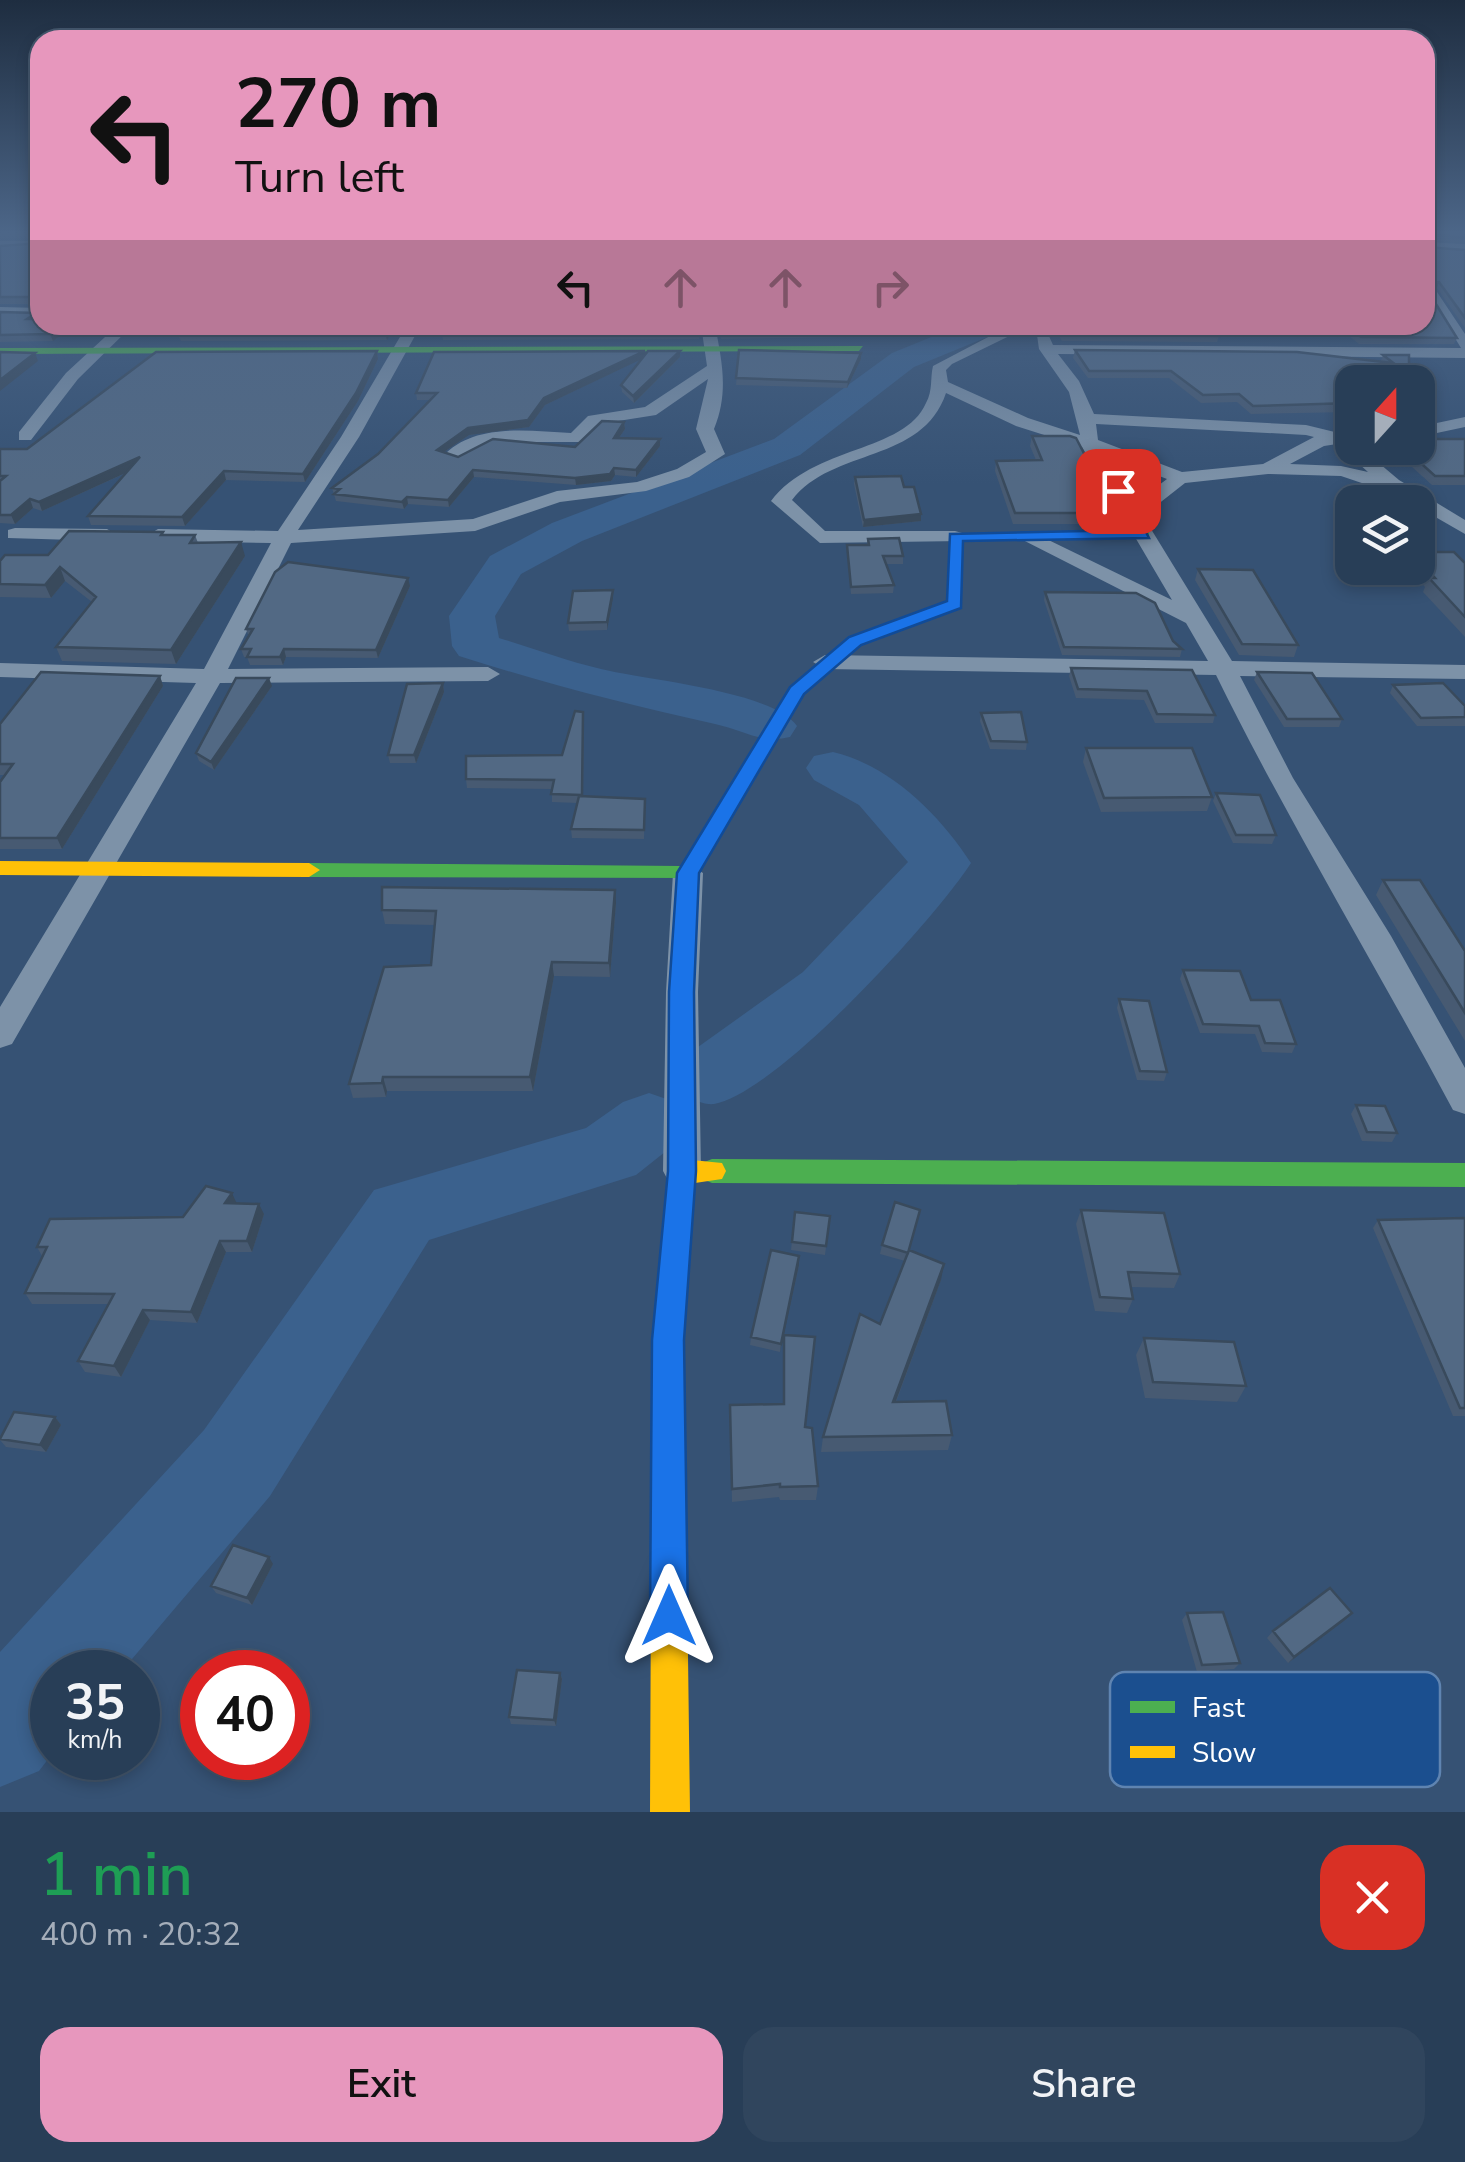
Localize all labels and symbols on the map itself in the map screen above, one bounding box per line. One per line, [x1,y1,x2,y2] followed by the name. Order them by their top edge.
[1335,365,1435,465] north arrow
[1076,449,1161,534] pin
[617,1564,721,1668] position arrow
[180,1650,310,1780] speed limit sign: 40
[1110,1672,1440,1787] legend
[1192,1689,1245,1727] text: Fast
[1192,1734,1256,1772] text: Slow

